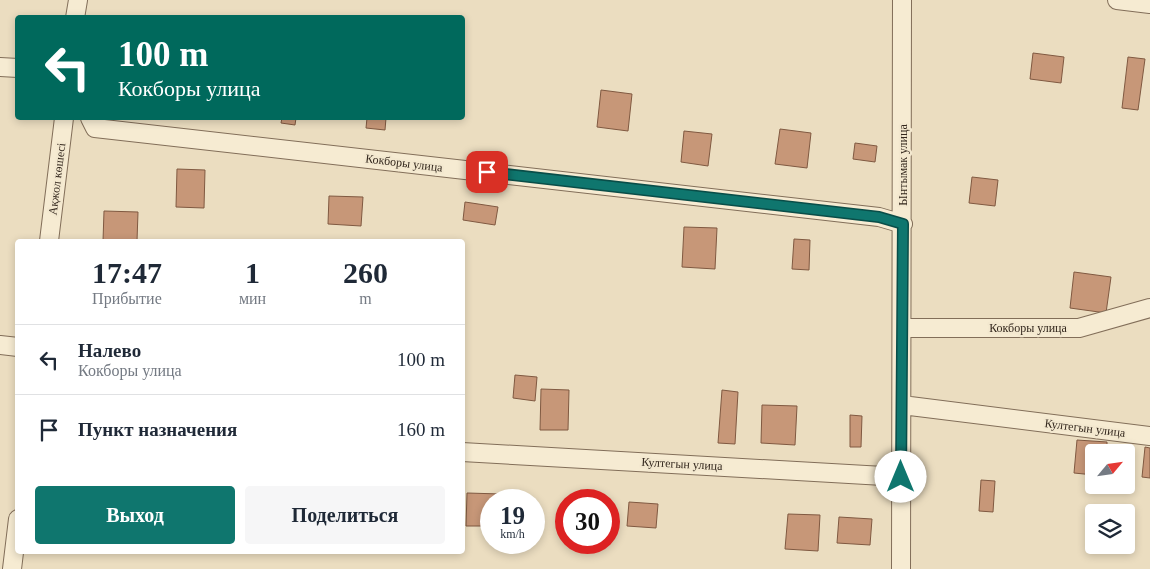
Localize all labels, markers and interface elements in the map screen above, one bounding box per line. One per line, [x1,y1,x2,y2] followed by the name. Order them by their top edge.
[35,35,100,100] icon: left
[118,35,208,74] text: 100 m
[118,76,261,101] text: Кокборы улица
[896,124,910,206] street label: Ынтымак улица
[46,141,68,216] street label: Ақжол көшесі
[365,151,444,175] street label: Кокборы улица
[466,151,508,193] pin
[473,158,501,186] icon: arrive
[92,256,162,289] text: 17:47
[245,256,260,289] text: 1
[343,256,388,289] text: 260
[92,290,162,307] text: Прибытие
[239,290,266,307] text: мин
[359,290,372,307] text: m
[989,321,1068,335] street label: Кокборы улица
[78,340,141,361] text: Налево
[35,346,63,374] icon: left
[397,349,445,370] text: 100 m
[78,362,182,379] text: Кокборы улица
[35,416,63,444] icon: arrive
[1044,416,1127,440] street label: Култегын улица
[78,419,237,440] text: Пункт назначения
[397,419,445,440] text: 160 m
[1085,444,1135,494] north arrow
[1085,444,1135,554] map controls
[874,450,926,502] position arrow
[641,455,724,473] street label: Култегын улица
[35,486,235,544] button: Выход
[245,486,445,544] button: Поделиться
[555,489,620,554] speed limit sign: 30
[500,502,525,529] text: 19
[1085,504,1135,554] button: layers
[500,527,525,541] text: km/h

